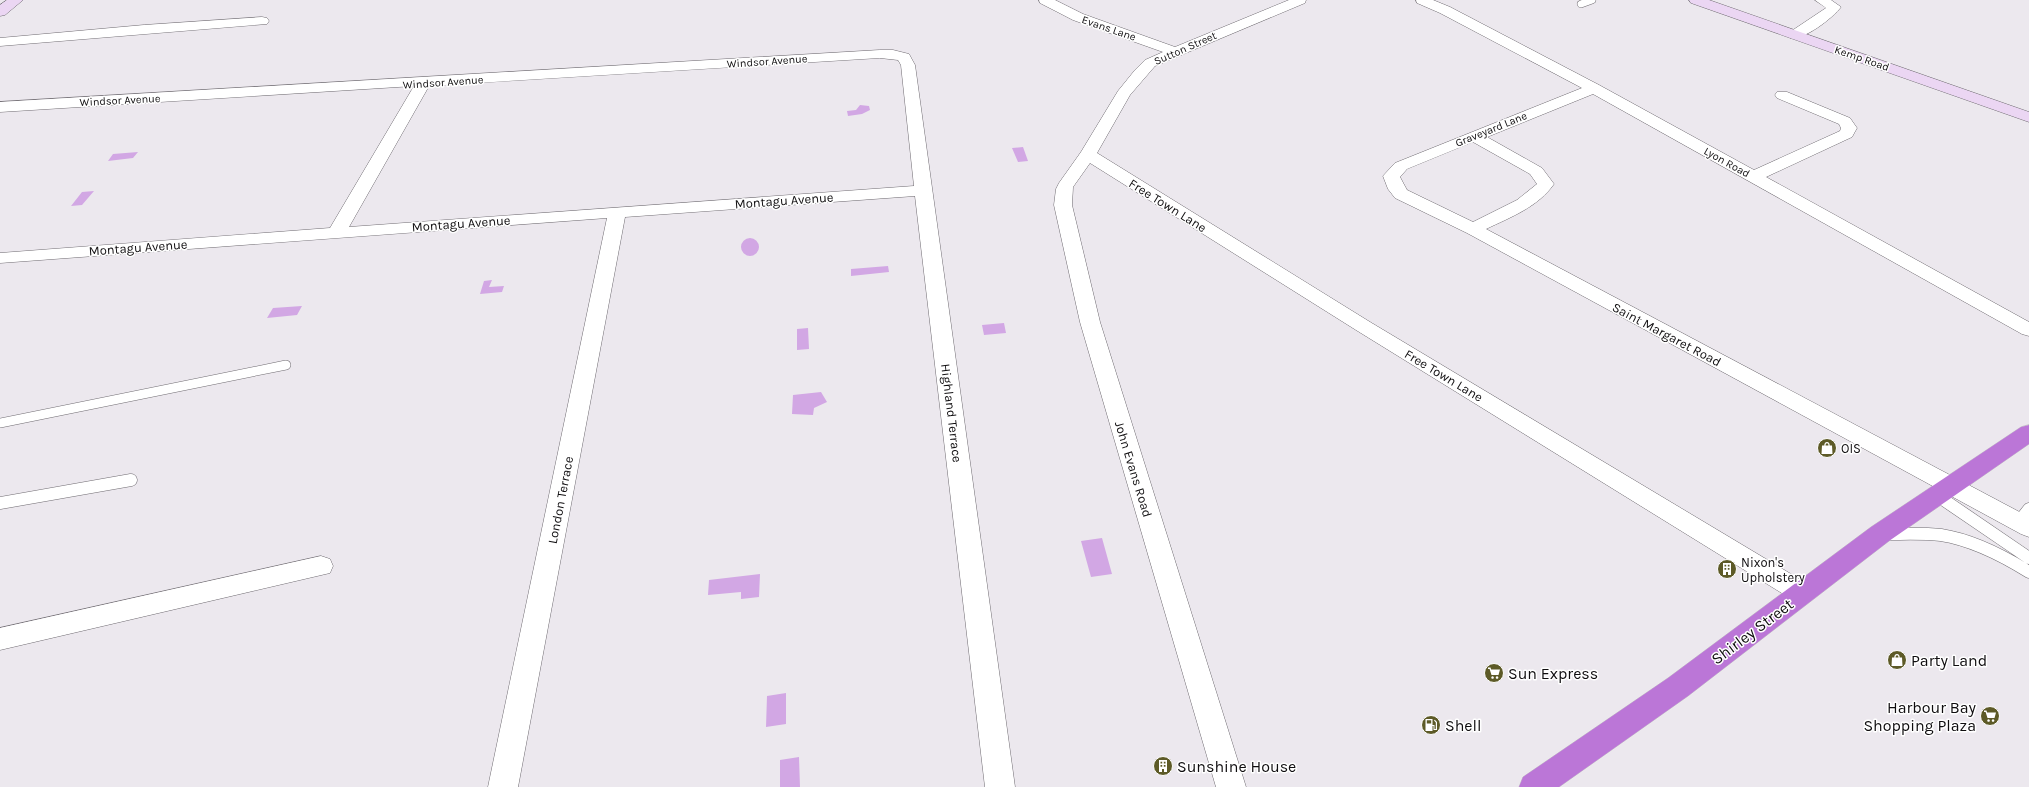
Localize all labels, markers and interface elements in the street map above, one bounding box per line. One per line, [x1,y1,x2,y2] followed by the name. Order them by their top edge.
[1080,13,1138,44] street label: Evans Lane
[1152,29,1218,68] street label: Sutton Street
[1833,43,1891,74] street label: Kemp Road
[726,52,808,71] street label: Windsor Avenue
[402,73,484,92] street label: Windsor Avenue
[79,92,161,109] street label: Windsor Avenue
[1453,109,1529,150] street label: Graveyard Lane
[1702,144,1752,180] street label: Lyon Road
[1126,176,1210,235] street label: Free Town Lane
[734,190,834,211] street label: Montagu Avenue
[411,213,511,234] street label: Montagu Avenue
[88,237,188,258] street label: Montagu Avenue
[1610,299,1724,370] street label: Saint Margaret Road
[1402,346,1486,405] street label: Free Town Lane
[938,363,965,464] street label: Highland Terrace
[1112,419,1155,519] street label: John Evans Road
[1816,437,1838,459] shop icon: OIS
[1841,441,1861,456] place label: OIS
[545,455,576,545] street label: London Terrace
[1741,555,1805,585] place label: Nixon's Upholstery
[1716,558,1738,580] building icon: Nixon's Upholstery
[1708,594,1797,668] street label: Shirley Street
[1886,649,1908,671] shop icon: Party Land
[1911,651,1987,670] place label: Party Land
[1483,662,1505,684] supermarket icon: Sun Express
[1508,664,1598,683] place label: Sun Express
[1863,698,1977,735] place label: Harbour Bay Shopping Plaza
[1979,705,2001,727] supermarket icon: Harbour Bay Shopping Plaza
[1420,714,1442,736] fuel station icon: Shell
[1445,716,1482,735] place label: Shell
[1152,755,1174,777] building icon: Sunshine House
[1177,757,1296,776] place label: Sunshine House

